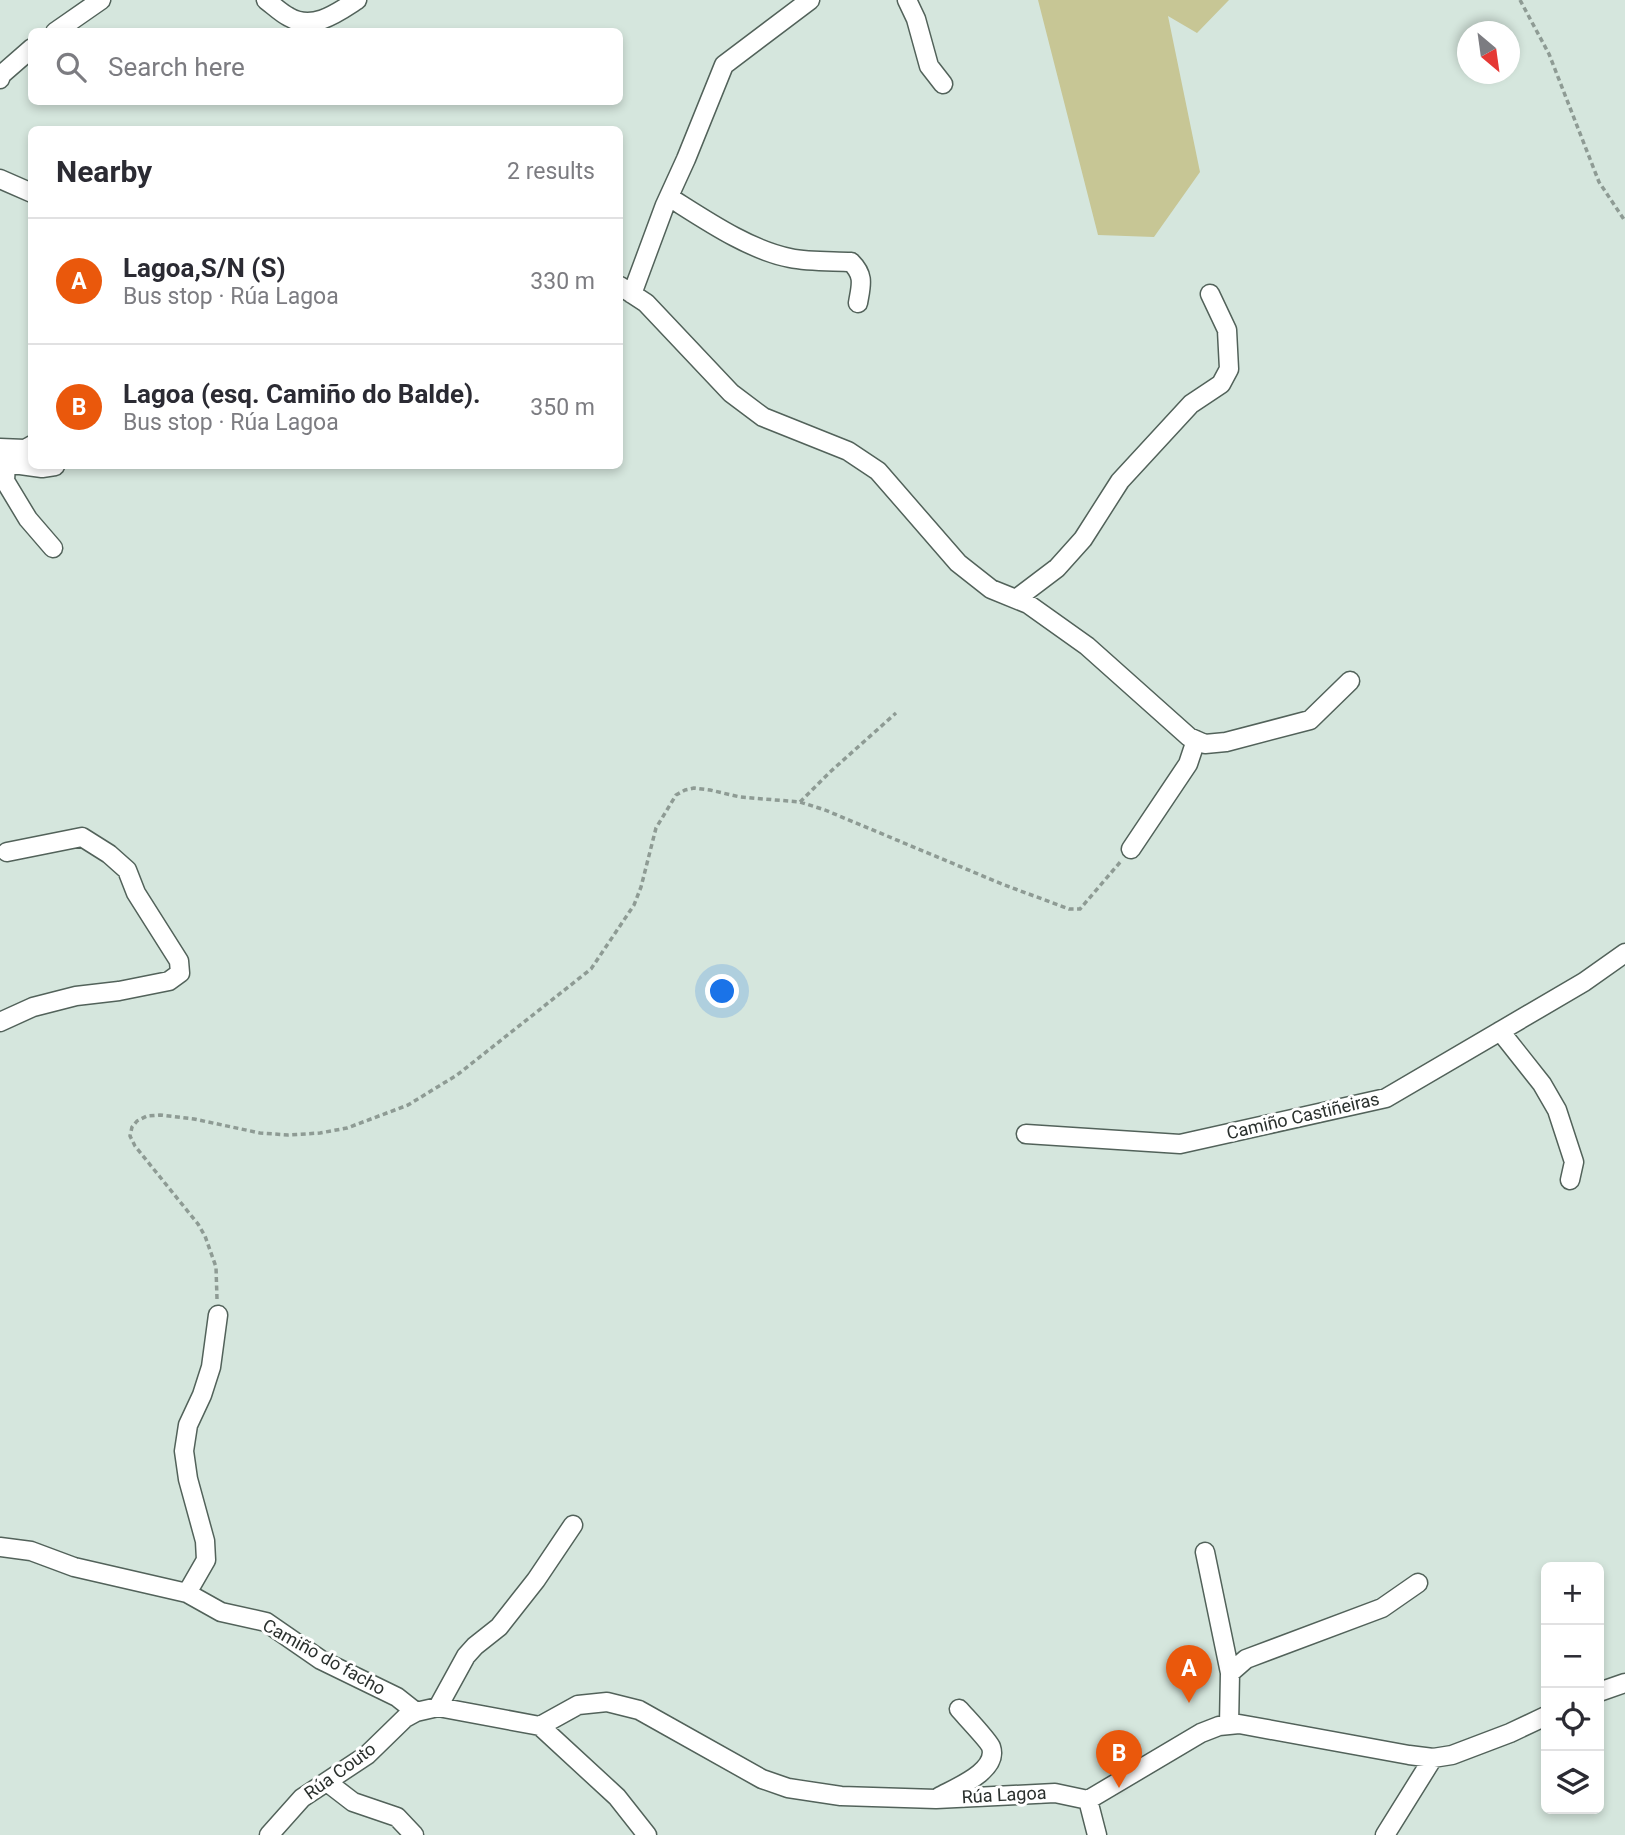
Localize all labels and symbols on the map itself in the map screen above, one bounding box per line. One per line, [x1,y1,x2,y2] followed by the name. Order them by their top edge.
[1457,21,1520,84] north arrow
[705,974,739,1008] your location
[1224,1088,1381,1143] street label: Camiño Castiñeiras
[259,1614,389,1699] street label: Camiño do facho
[1166,1645,1212,1703] pin: A
[1096,1730,1142,1788] pin: B
[300,1738,380,1804] street label: Rúa Couto
[961,1782,1047,1807] street label: Rúa Lagoa

